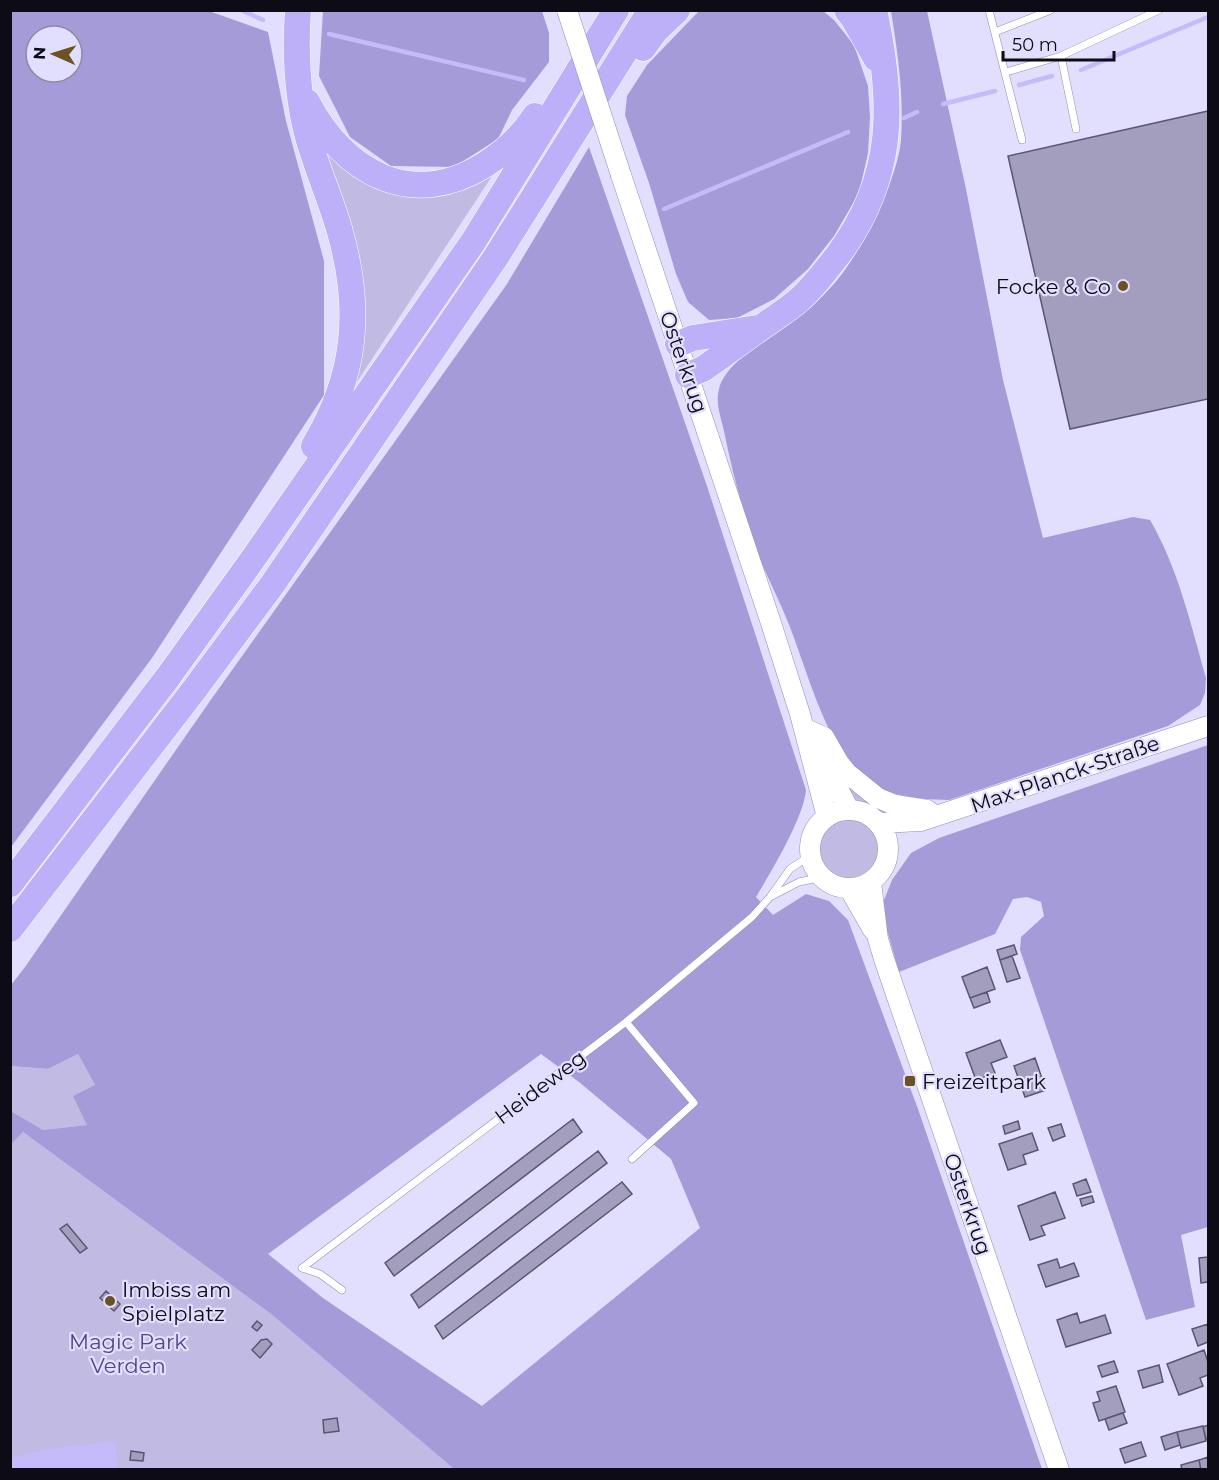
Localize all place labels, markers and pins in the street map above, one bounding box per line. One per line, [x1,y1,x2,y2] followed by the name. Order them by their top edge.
[996,274,1111,299] place label: Focke & Co
[1116,279,1130,293] marker: Focke & Co
[922,1069,1047,1094] place label: Freizeitpark
[903,1074,917,1088] marker: Freizeitpark
[122,1277,231,1326] place label: Imbiss am Spielplatz
[103,1294,117,1308] marker: Imbiss am Spielplatz

